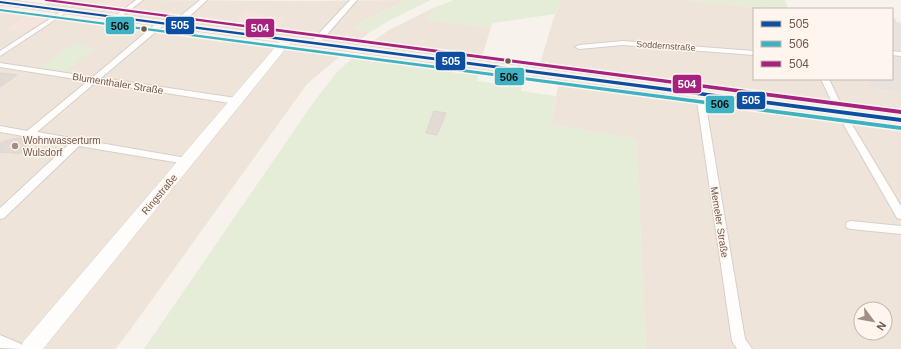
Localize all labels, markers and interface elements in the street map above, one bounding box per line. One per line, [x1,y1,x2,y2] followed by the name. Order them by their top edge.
[753,8,893,80] legend
[105,16,135,35] line badge: 506
[165,16,195,35] line badge: 505
[789,17,809,31] text: 505
[245,18,275,38] line badge: 504
[171,19,189,31] text: 505
[111,20,129,32] text: 506
[251,22,270,34] text: 504
[139,24,149,34] unlabelled marker
[789,37,809,51] text: 506
[636,39,696,53] street label: Soddernstraße
[435,51,466,71] line badge: 505
[442,55,460,67] text: 505
[503,56,513,66] unlabelled marker
[789,57,809,71] text: 504
[494,67,525,86] line badge: 506
[72,71,165,96] street label: Blumenthaler Straße
[500,71,518,83] text: 506
[672,74,702,94] line badge: 504
[678,78,697,90] text: 504
[736,91,766,110] line badge: 505
[742,94,760,106] text: 505
[705,95,735,114] line badge: 506
[711,98,729,110] text: 506
[23,135,101,158] place label: Wohnwasserturm Wulsdorf
[10,141,20,151] marker: Wohnwasserturm Wulsdorf
[139,172,180,217] street label: Ringstraße
[708,186,731,259] street label: Memeler Straße
[853,301,893,341] north arrow
[874,320,889,333] text: N

